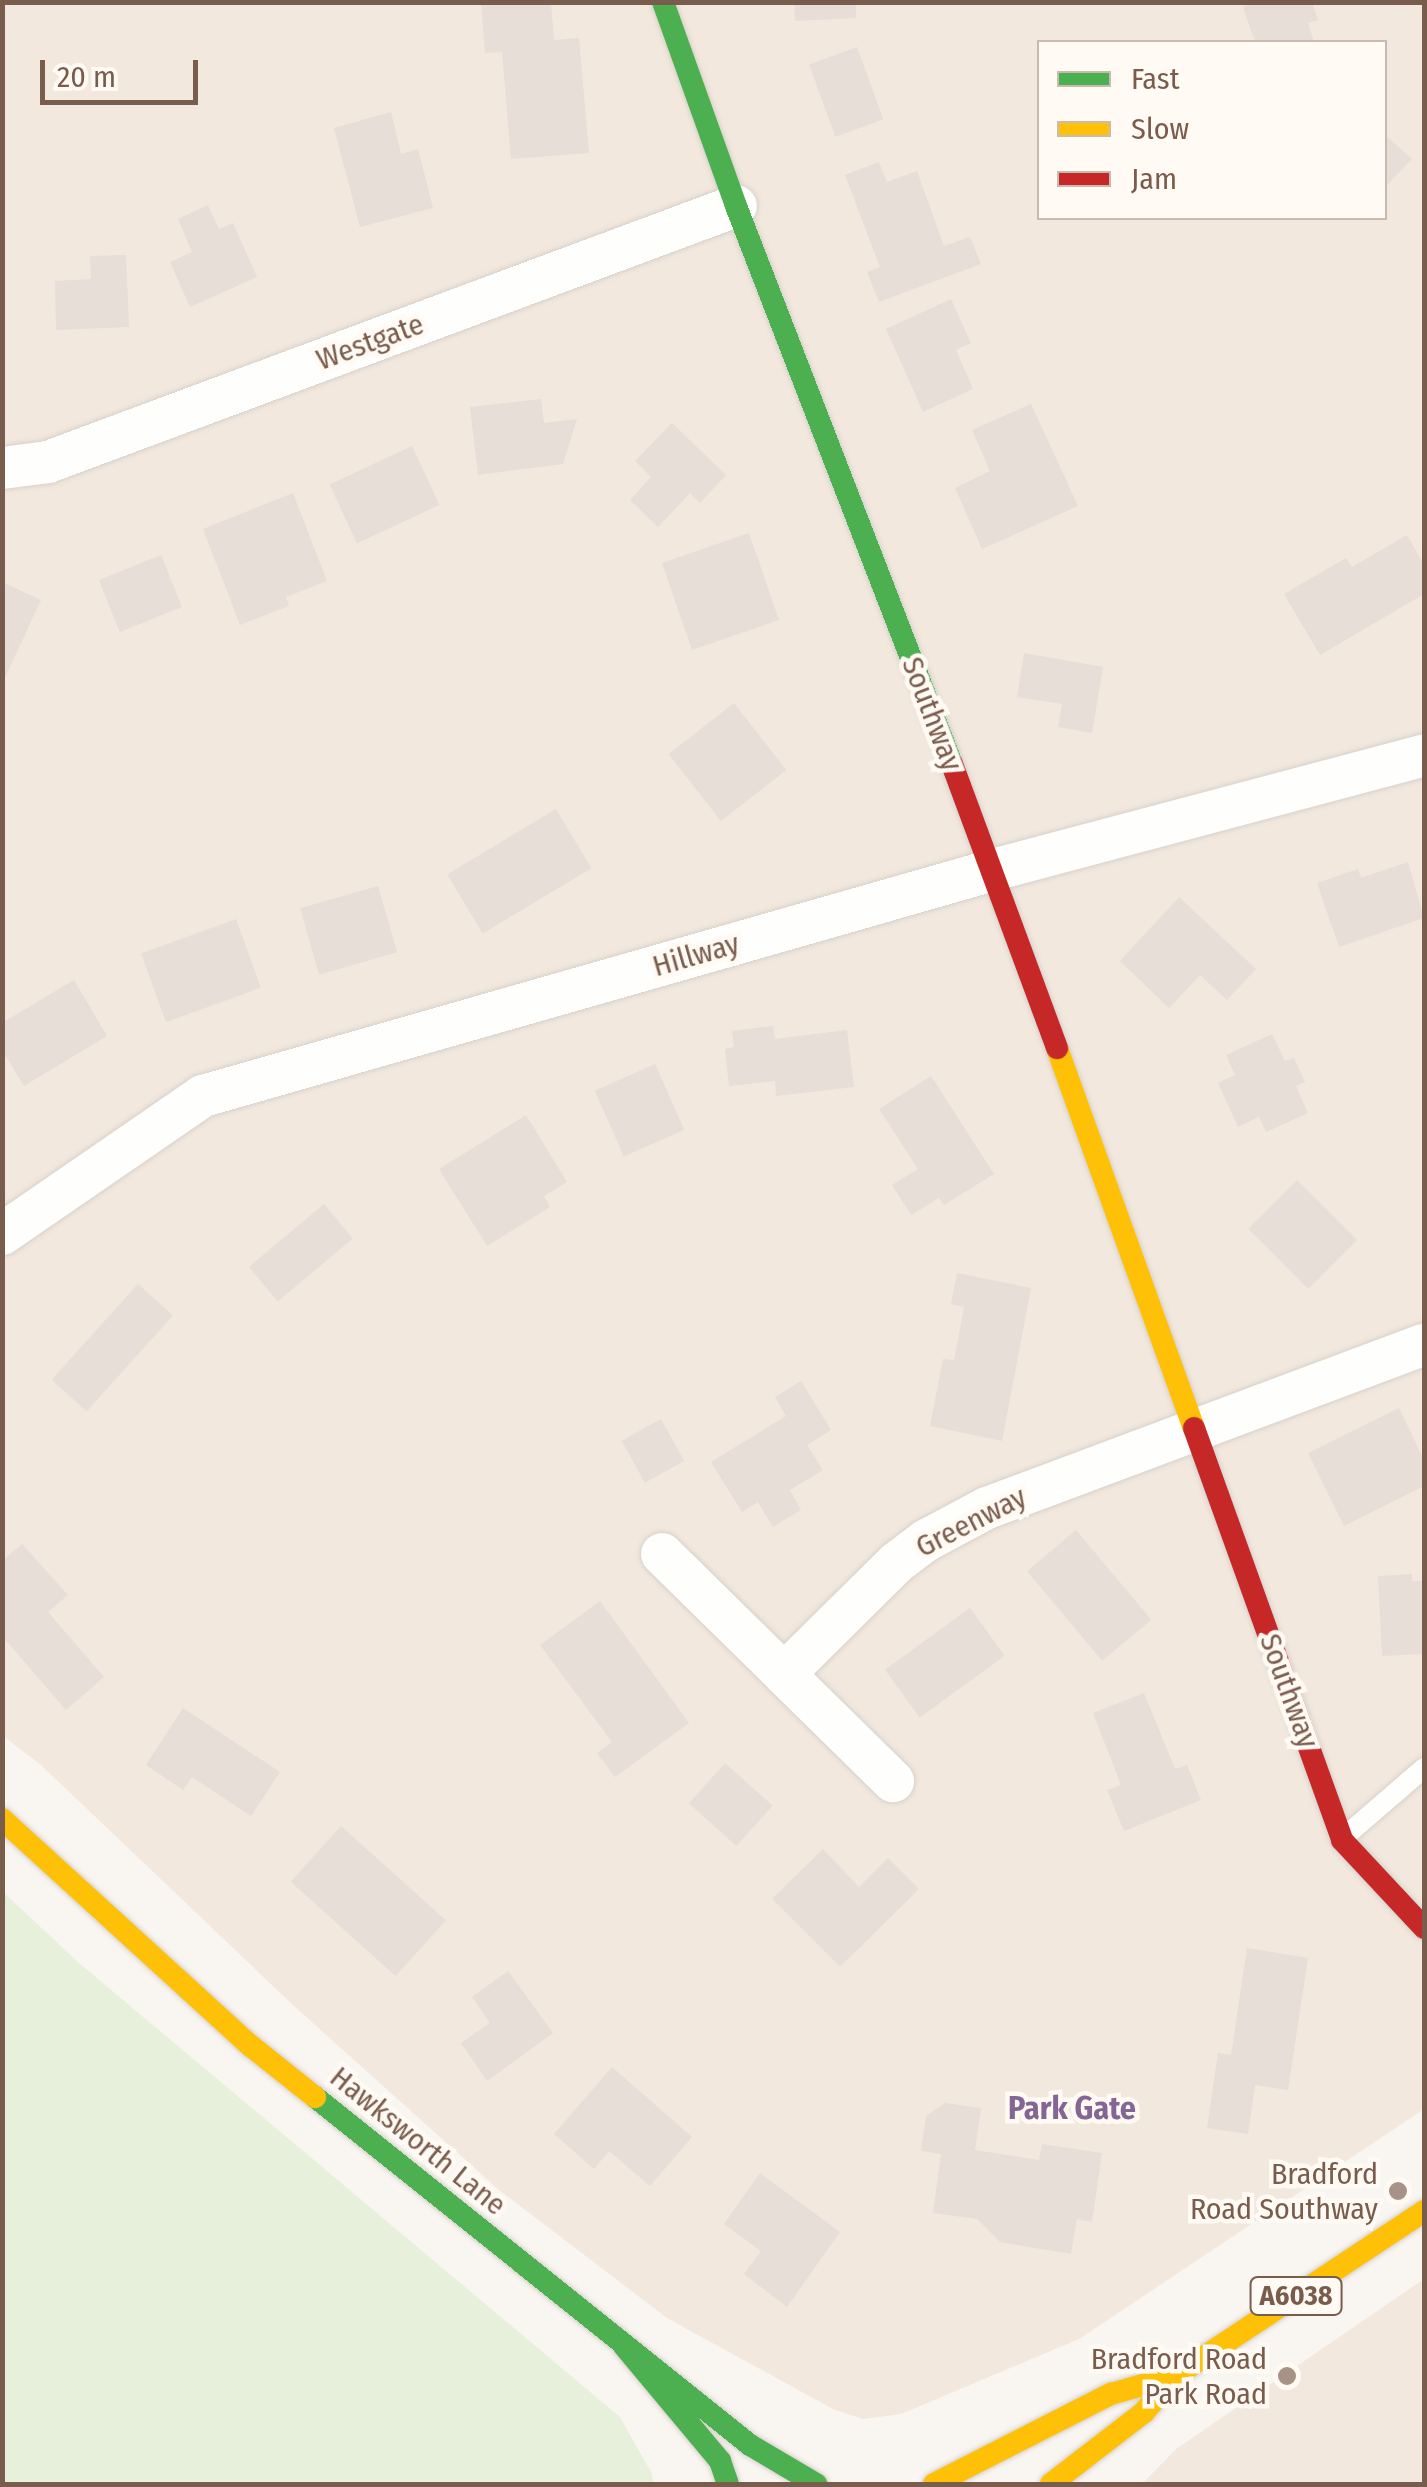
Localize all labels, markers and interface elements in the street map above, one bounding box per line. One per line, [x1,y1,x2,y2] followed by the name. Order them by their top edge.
[45,40,202,102] scale bar
[1037,40,1387,220] legend
[57,59,116,95] text: 20 m
[1131,61,1179,97] text: Fast
[1131,111,1189,147] text: Slow
[1131,161,1177,197] text: Jam
[311,306,429,378] street label: Westgate
[894,652,970,776] street label: Southway
[649,926,743,984] street label: Hillway
[910,1479,1032,1565] street label: Greenway
[1252,1629,1326,1753] street label: Southway
[323,2059,513,2223] street label: Hawksworth Lane
[1008,2089,1136,2127] district label: Park Gate
[1190,2156,1378,2226] place label: Bradford Road Southway
[1387,2180,1409,2202] marker: Bradford Road Southway
[1248,2273,1344,2319] road number: A6038
[1091,2341,1267,2412] place label: Bradford Road Park Road
[1276,2365,1298,2387] marker: Bradford Road Park Road

